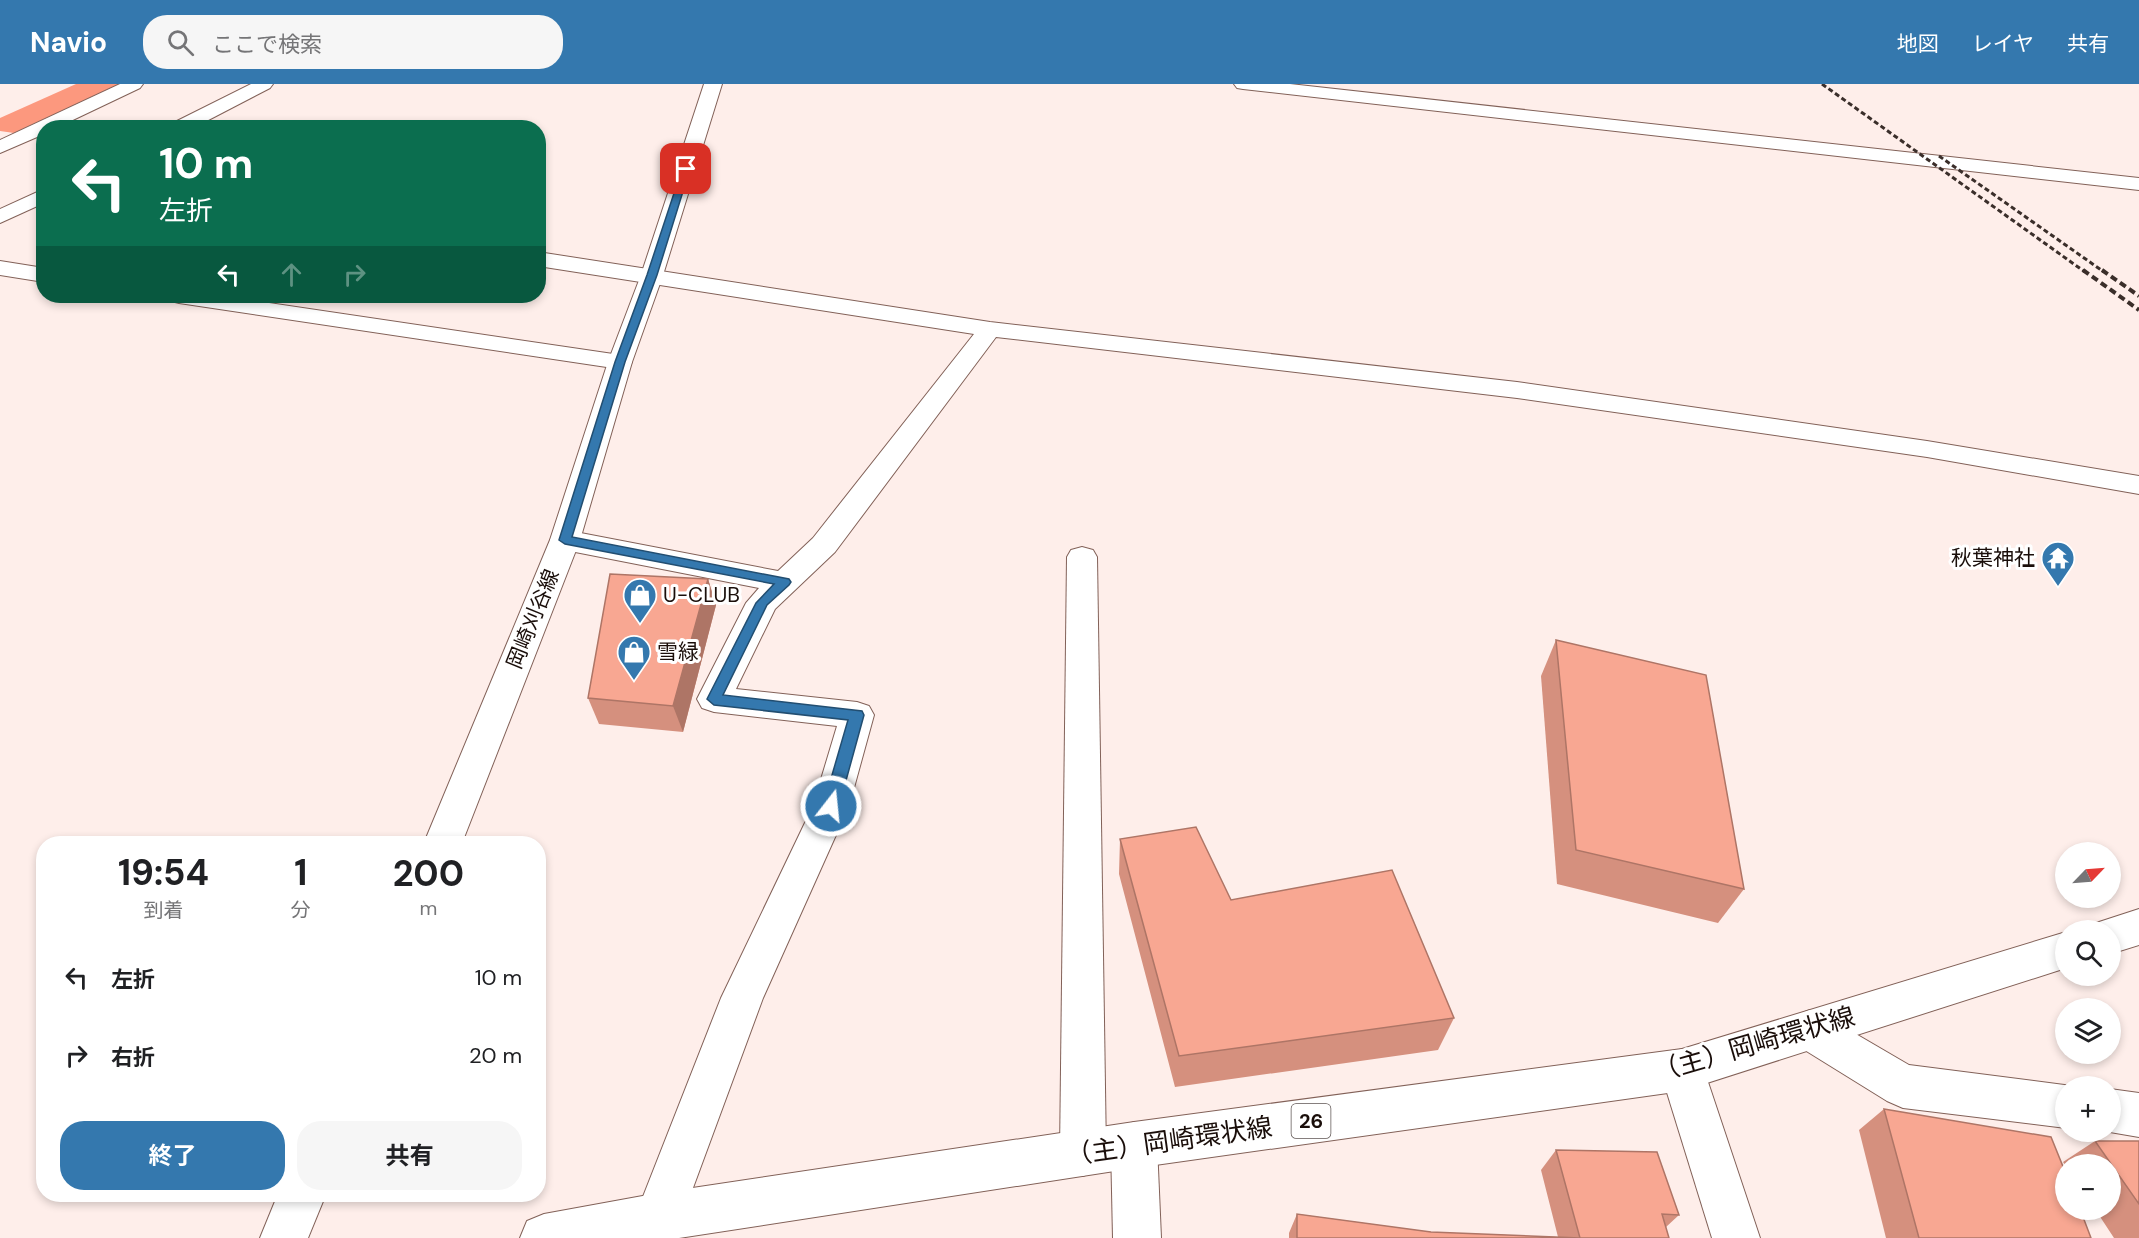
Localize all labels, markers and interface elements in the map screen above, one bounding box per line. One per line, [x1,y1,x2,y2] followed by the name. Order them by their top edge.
[143,15,563,69] search box
[30,24,107,61] text: Navio
[164,26,197,59] icon: search
[212,30,322,59] text: ここで検索
[1897,30,1939,58] text: 地図
[1972,30,2034,58] text: レイヤ
[2067,30,2109,58] text: 共有
[159,136,253,191] text: 10 m
[660,143,711,194] pin
[60,144,138,222] icon: left
[669,152,702,185] icon: arrive
[159,193,213,228] text: 左折
[212,258,245,291] icon: left
[275,258,308,291] icon: ahead
[338,258,371,291] icon: right
[2040,540,2076,587] temple icon: 秋葉神社
[1951,544,2035,572] place label: 秋葉神社
[500,565,566,673] street label: 岡崎刈谷線
[622,577,658,624] shop icon: U-CLUB
[663,581,740,609] place label: U-CLUB
[616,634,652,681] shop icon: 雪緑
[657,638,699,666] place label: 雪緑
[799,774,863,838] position arrow
[2055,842,2121,908] north arrow
[2055,842,2121,1220] map controls
[118,849,209,896] text: 19:54
[294,849,307,896] text: 1
[393,850,464,897] text: 200
[419,895,437,921] text: m
[143,897,183,923] text: 到着
[291,897,311,923] text: 分
[2055,920,2121,986] button: search
[60,961,93,994] icon: left
[475,963,522,992] text: 10 m
[111,965,155,994] text: 左折
[2055,998,2121,1064] button: layers
[1649,999,1859,1089] street label: （主）岡崎環状線
[60,1039,93,1072] icon: right
[469,1041,522,1070] text: 20 m
[111,1043,155,1072] text: 右折
[2055,1076,2121,1142] button: +
[1292,1104,1330,1138] road number: 26
[1064,1110,1274,1172] street label: （主）岡崎環状線
[60,1121,285,1190] button: 終了
[297,1121,522,1190] button: 共有
[2055,1154,2121,1220] button: −

